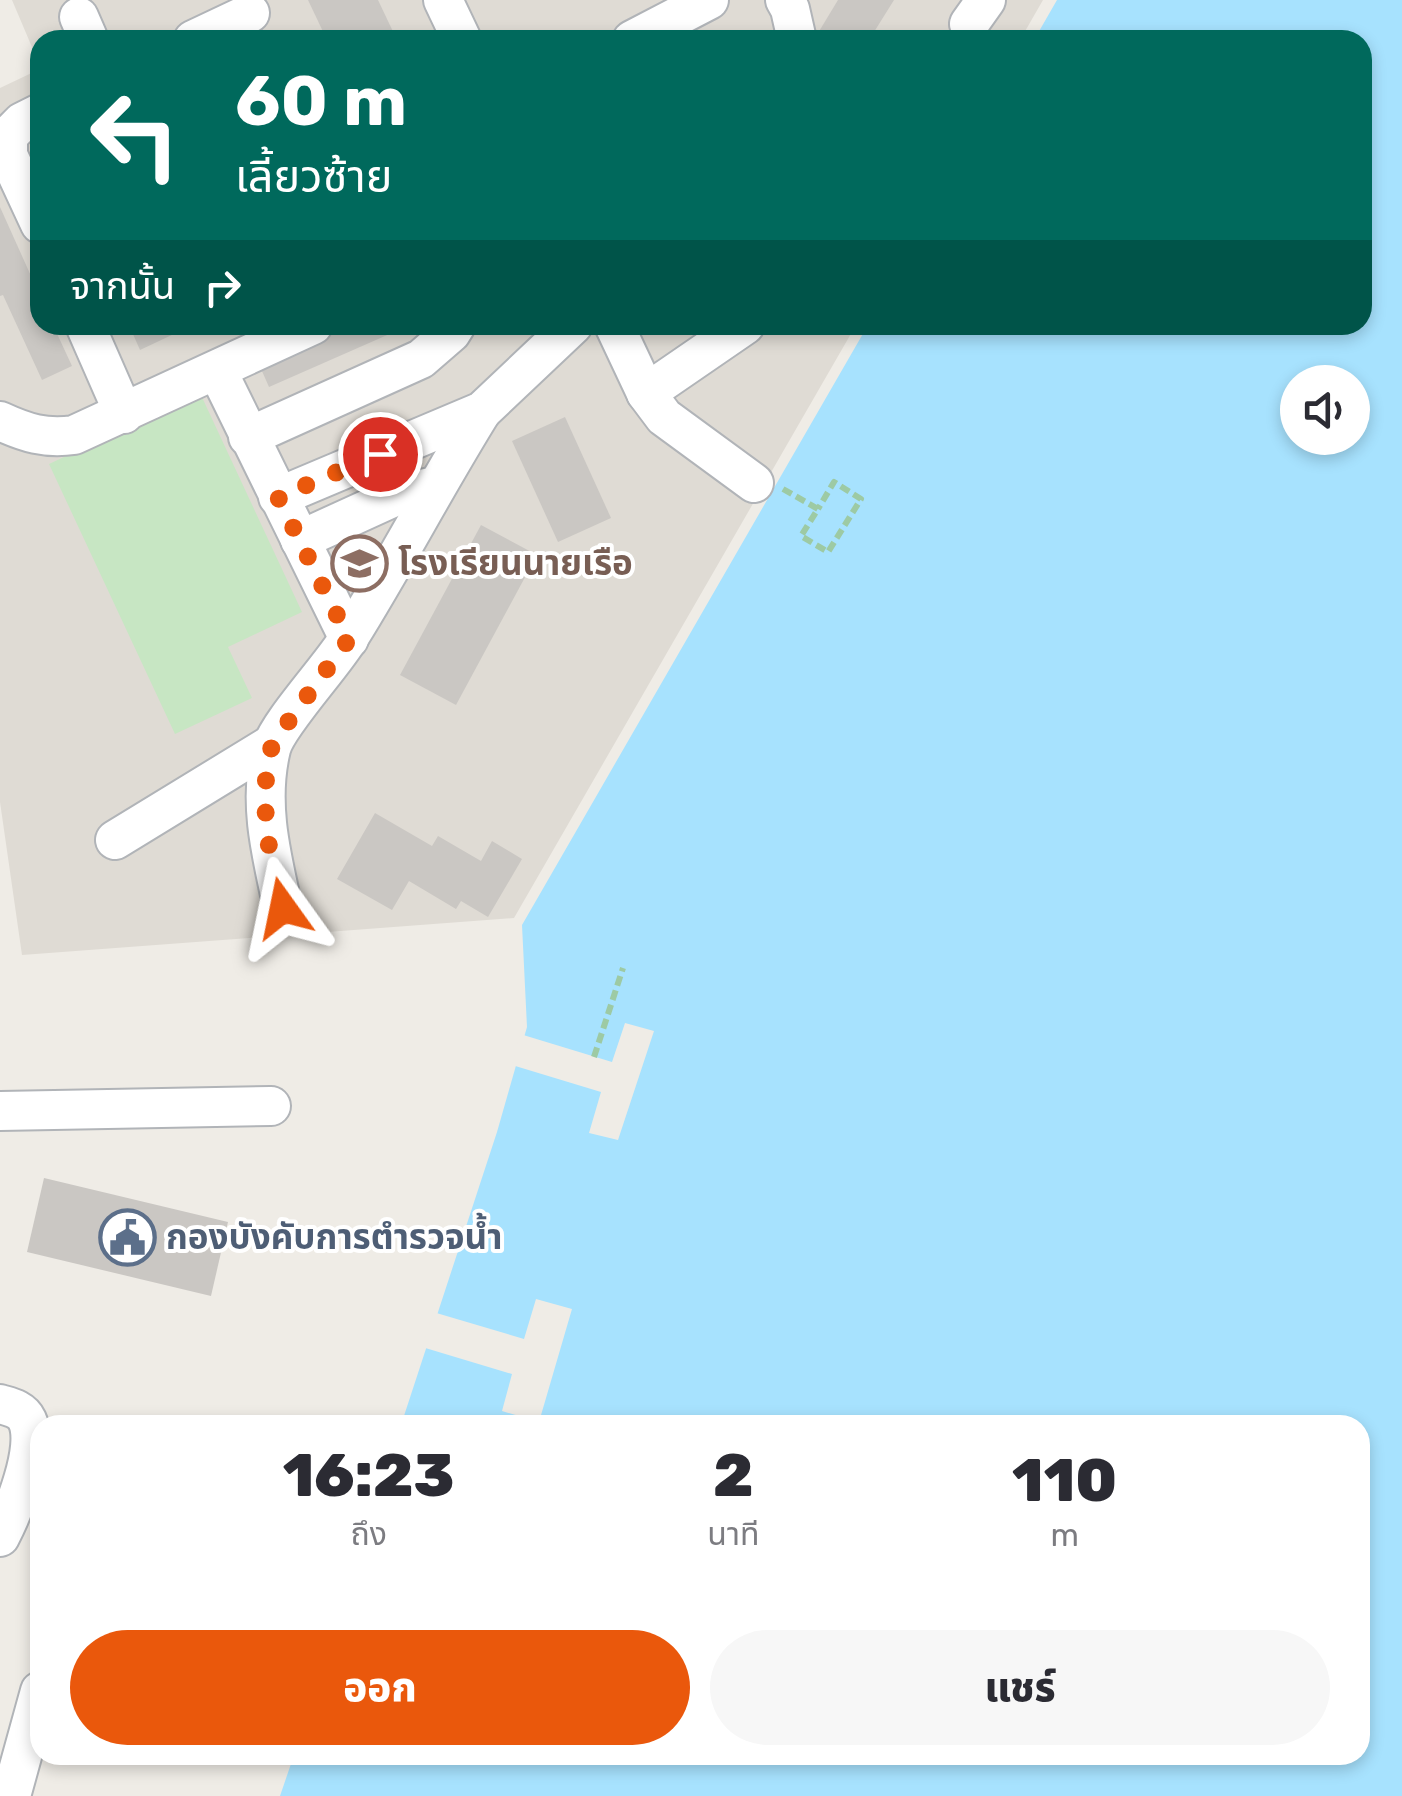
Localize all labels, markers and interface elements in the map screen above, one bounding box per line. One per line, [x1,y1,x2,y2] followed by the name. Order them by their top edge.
[235,60,407,143] text: 60 m
[70,70,200,200] icon: left
[235,150,392,203] text: เลี้ยวซ้าย
[195,260,250,315] icon: right
[70,263,175,309] text: จากนั้น
[1280,365,1370,455] map controls
[1280,365,1370,455] button: sound
[338,412,423,497] pin
[353,427,408,482] icon: arrive
[329,533,389,593] school or university icon: โรงเรียนนายเรือ
[398,542,633,584] place label: โรงเรียนนายเรือ
[231,856,335,960] position arrow
[97,1207,157,1267] public building icon: กองบังคับการตำรวจน้ำ
[166,1212,502,1258] place label: กองบังคับการตำรวจน้ำ
[283,1440,455,1511] text: 16:23
[713,1440,754,1511] text: 2
[1012,1445,1117,1516] text: 110
[350,1515,387,1553] text: ถึง
[707,1515,759,1553] text: นาที
[1050,1516,1079,1554] text: m
[70,1630,690,1745] button: ออก
[710,1630,1330,1745] button: แชร์

